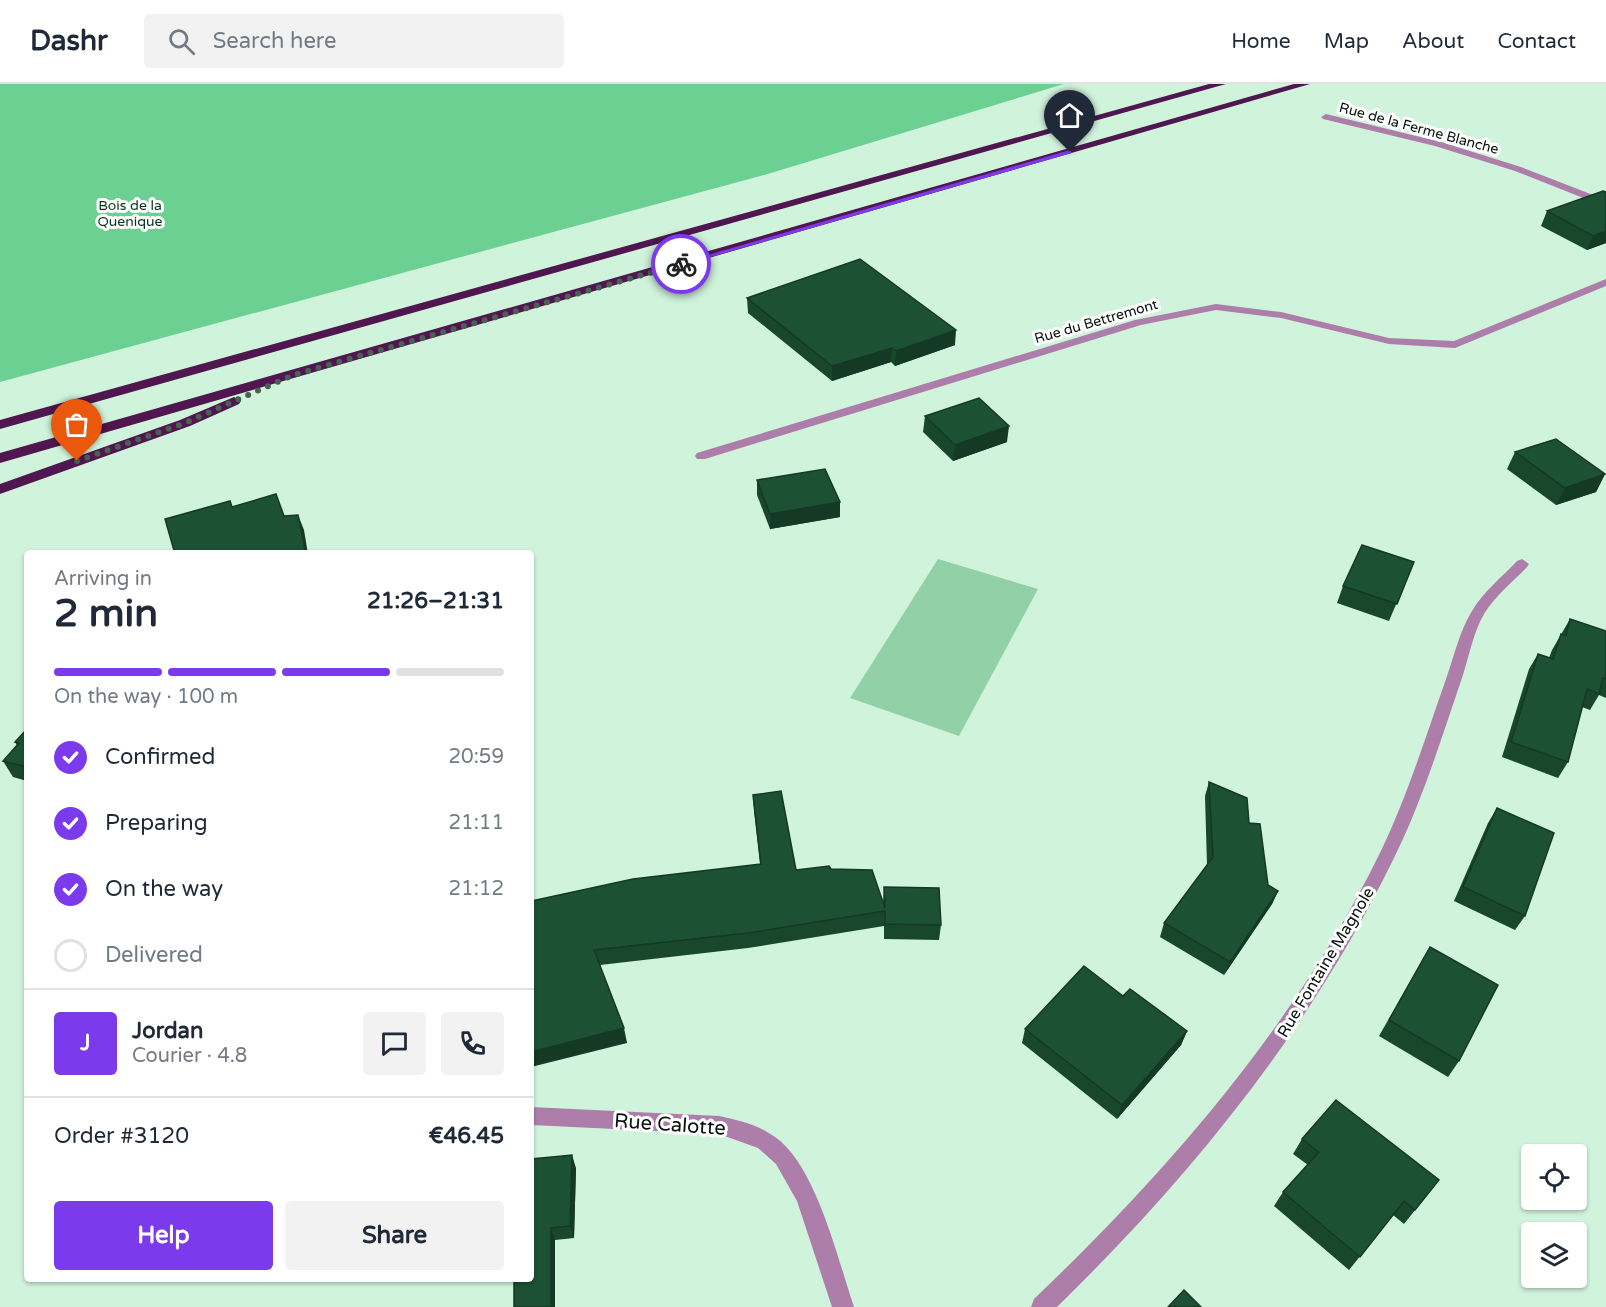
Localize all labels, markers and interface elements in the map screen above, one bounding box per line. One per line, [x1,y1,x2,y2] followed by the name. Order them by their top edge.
[144,14,564,68] search box
[30,24,108,58] text: Dashr
[165,25,198,58] icon: search
[213,28,336,54] text: Search here
[1231,29,1291,54] text: Home
[1324,29,1369,54] text: Map
[1402,29,1464,54] text: About
[1497,29,1576,54] text: Contact
[1044,90,1095,152] pin
[1053,99,1086,132] icon: home
[1337,99,1501,158] street label: Rue de la Ferme Blanche
[97,197,163,230] park label: Bois de la Quenique
[651,234,711,294] courier
[665,248,698,281] icon: bike
[1033,296,1160,347] street label: Rue du Bettremont
[51,399,102,461] pin
[60,408,93,441] icon: bag
[54,567,152,591] text: Arriving in
[367,588,504,614] text: 21:26–21:31
[54,590,158,637] text: 2 min
[54,685,238,709] text: On the way · 100 m
[54,741,87,774] icon: check
[105,744,215,770] text: Confirmed
[449,745,504,769] text: 20:59
[54,807,87,840] icon: check
[105,810,208,836] text: Preparing
[449,811,504,835] text: 21:11
[54,873,87,906] icon: check
[105,876,223,902] text: On the way
[449,877,504,901] text: 21:12
[1273,884,1379,1041] street label: Rue Fontaine Magnole
[105,942,203,968] text: Delivered
[363,1012,426,1075] button: chat
[441,1012,504,1075] button: phone
[132,1018,203,1044] text: Jordan
[80,1030,91,1056] text: J
[132,1044,247,1068] text: Courier · 4.8
[613,1109,726,1141] street label: Rue Calotte
[54,1123,189,1149] text: Order #3120
[428,1123,504,1149] text: €46.45
[1521,1144,1587,1288] map controls
[1521,1144,1587,1210] button: locate
[54,1201,273,1270] button: Help
[285,1201,504,1270] button: Share
[1521,1222,1587,1288] button: layers

